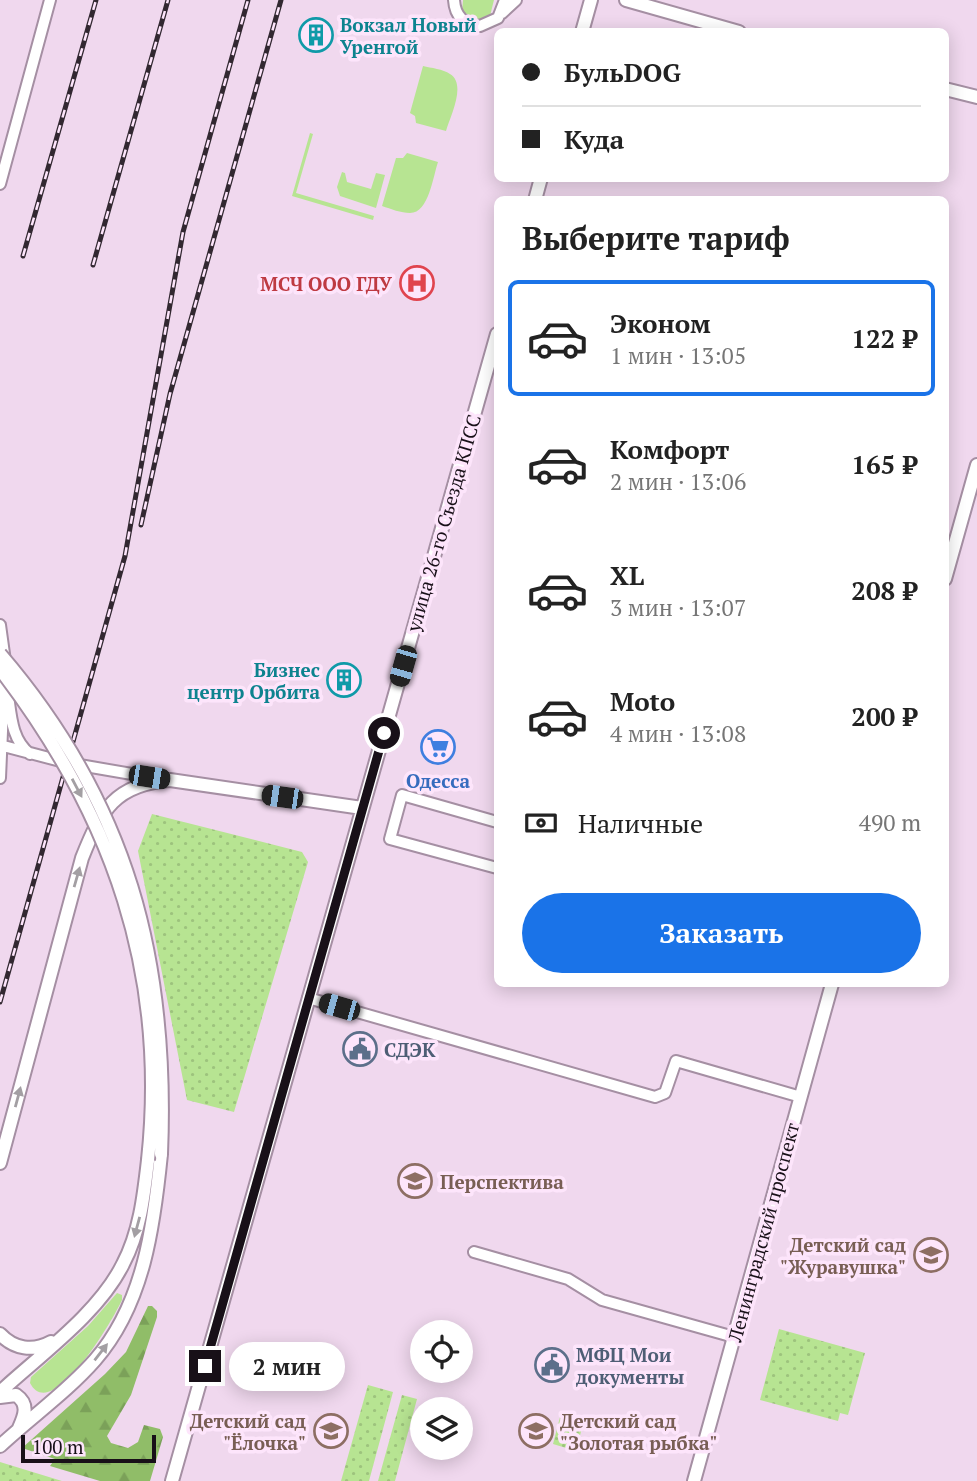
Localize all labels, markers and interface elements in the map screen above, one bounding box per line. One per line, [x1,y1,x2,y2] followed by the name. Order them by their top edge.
[340,12,477,59] place label: Вокзал Новый Уренгой
[297,16,335,54] building icon: Вокзал Новый Уренгой
[564,55,681,89] text: БульDOG
[564,122,624,156] text: Куда
[522,217,790,259] text: Выберите тариф
[398,264,436,302] hospital icon: МСЧ ООО ГДУ
[260,271,392,296] place label: МСЧ ООО ГДУ
[610,306,711,340] text: Эконом
[526,307,589,370] icon: car
[851,321,917,355] text: 122 ₽
[610,340,746,371] text: 1 мин · 13:05
[400,412,486,635] street label: улица 26-го Съезда КПСС
[610,432,729,466] text: Комфорт
[526,433,589,496] icon: car
[851,447,917,481] text: 165 ₽
[610,466,746,497] text: 2 мин · 13:06
[610,558,644,592] text: XL
[526,559,589,622] icon: car
[851,573,917,607] text: 208 ₽
[610,592,746,623] text: 3 мин · 13:07
[388,643,419,689] car
[187,657,320,704] place label: Бизнес центр Орбита
[325,661,363,699] building icon: Бизнес центр Орбита
[610,684,675,718] text: Moto
[526,685,589,748] icon: car
[851,699,917,733] text: 200 ₽
[368,717,400,749] route start
[610,718,746,749] text: 4 мин · 13:08
[419,728,457,766] supermarket icon: Одесса
[127,763,172,791] car
[406,768,470,793] place label: Одесса
[72,778,83,798] one-way arrow
[260,784,305,810] car
[522,804,560,842] icon: cash
[578,806,703,840] text: Наличные
[859,807,921,838] text: 490 m
[72,867,82,888] one-way arrow
[522,893,921,973] button: Заказать
[316,991,363,1023] car
[341,1030,379,1068] public building icon: СДЭК
[384,1037,436,1062] place label: СДЭК
[13,1086,23,1107] one-way arrow
[721,1120,804,1345] street label: Ленинградский проспект
[396,1162,434,1200] school or university icon: Перспектива
[440,1169,564,1194] place label: Перспектива
[131,1216,142,1238] one-way arrow
[780,1232,906,1279] place label: Детский сад "Журавушка"
[912,1236,950,1274] school or university icon: Детский сад "Журавушка"
[410,1320,473,1460] map controls
[410,1320,473,1383] button: locate
[230,1342,345,1390] callout: 2 мин
[576,1342,684,1389] place label: МФЦ Мои документы
[93,1344,108,1361] one-way arrow
[533,1346,571,1384] public building icon: МФЦ Мои документы
[189,1350,221,1382] route end
[253,1351,321,1382] text: 2 мин
[410,1397,473,1460] button: layers
[190,1408,306,1455] place label: Детский сад "Ёлочка"
[560,1408,717,1455] place label: Детский сад "Золотая рыбка"
[312,1412,350,1450] school or university icon: Детский сад "Ёлочка"
[517,1412,555,1450] school or university icon: Детский сад "Золотая рыбка"
[21,1432,156,1464] scale bar
[32,1434,83,1459] text: 100 m

